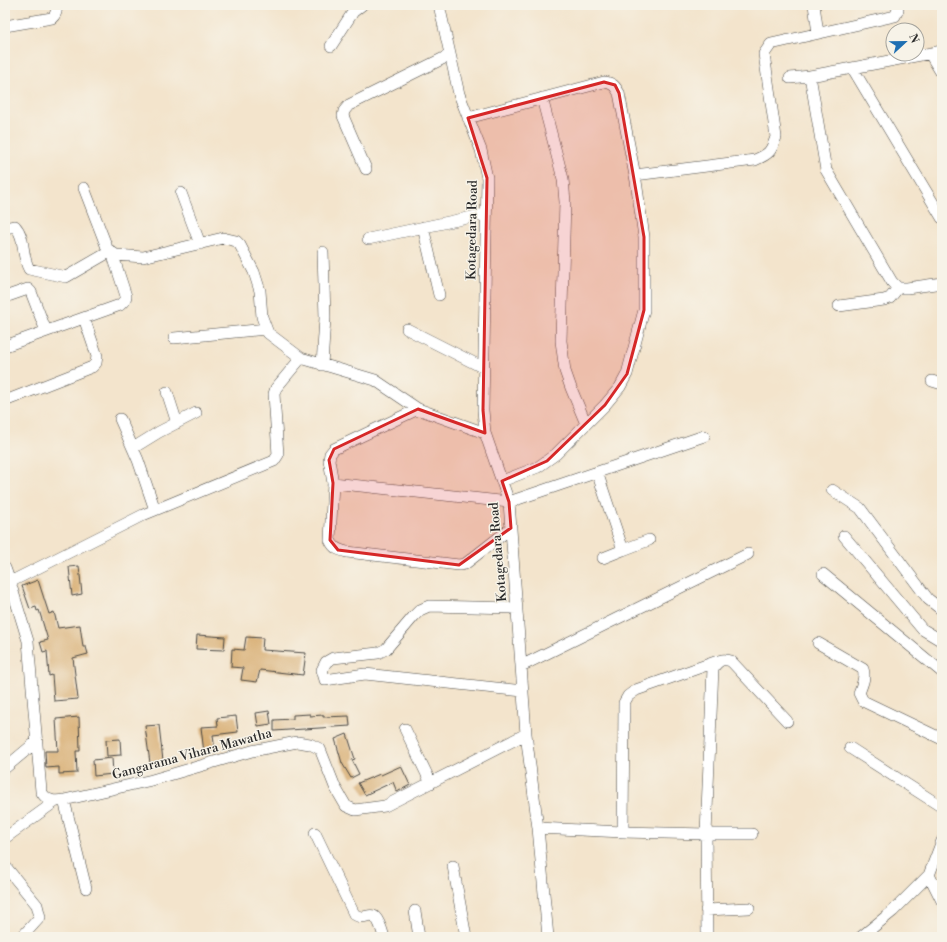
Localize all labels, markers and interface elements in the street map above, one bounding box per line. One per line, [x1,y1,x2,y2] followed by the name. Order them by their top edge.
[885,22,925,62] north arrow
[905,32,922,46] text: N
[463,179,481,280] street label: Kotagedara Road
[486,501,510,603] street label: Kotagedara Road
[110,725,274,783] street label: Gangarama Vihara Mawatha

